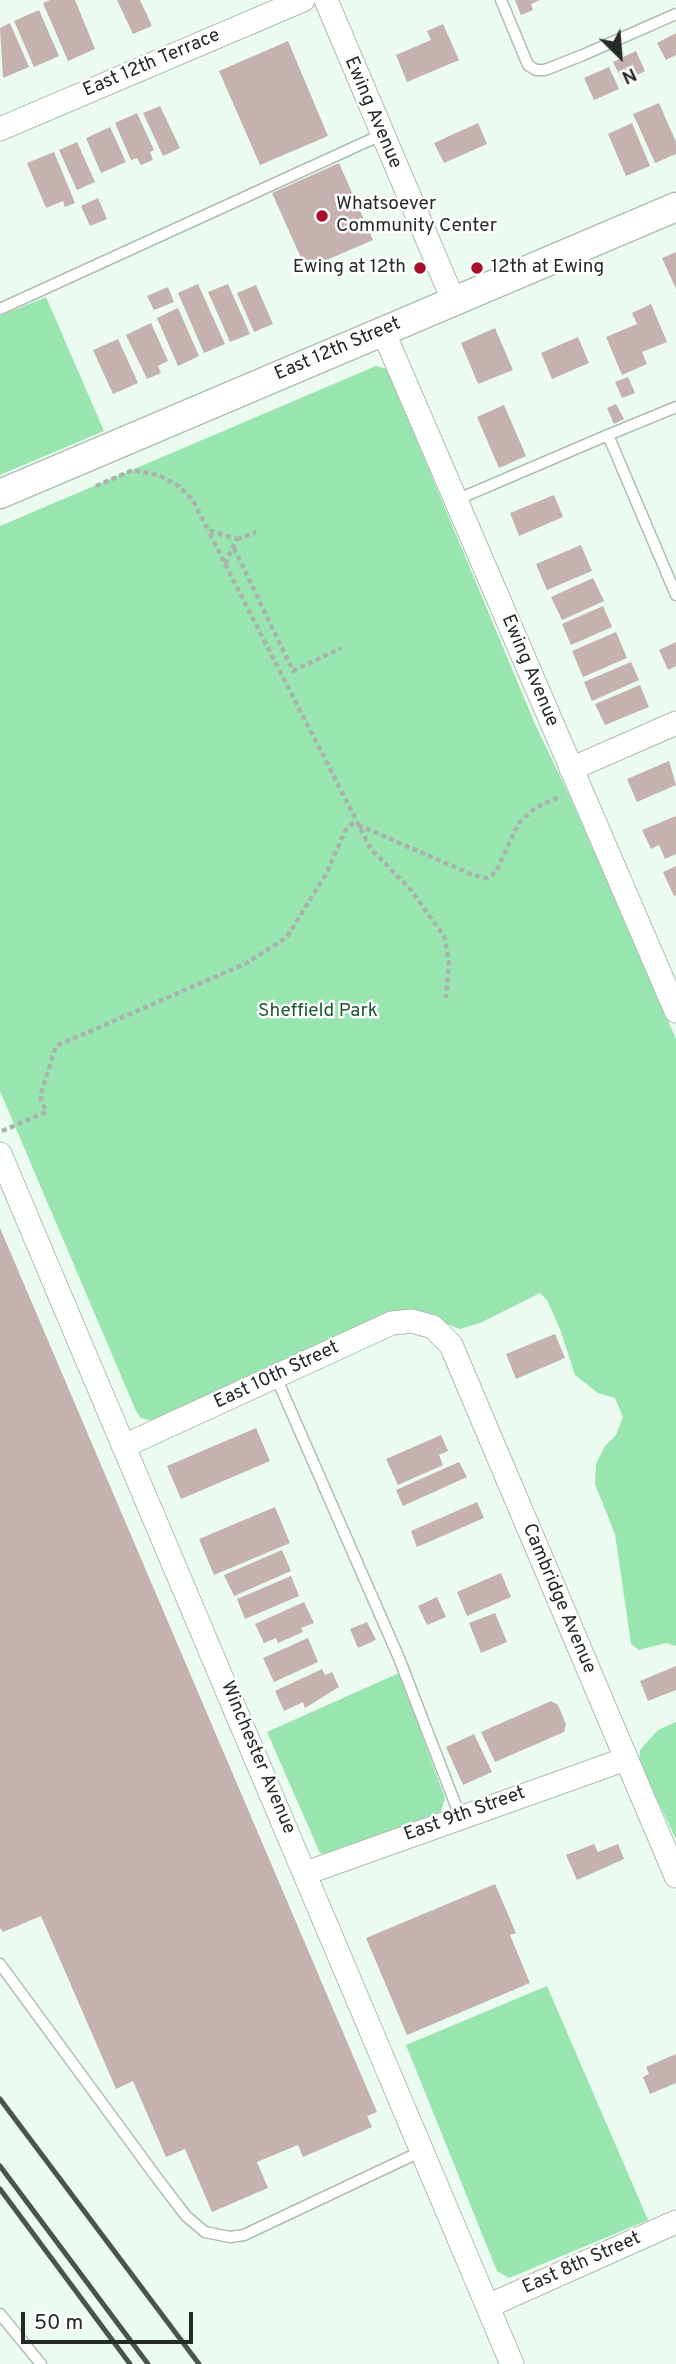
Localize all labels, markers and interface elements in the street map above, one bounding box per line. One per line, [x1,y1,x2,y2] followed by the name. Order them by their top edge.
[585,21,655,91] north arrow
[80,25,224,103] street label: East 12th Terrace
[338,54,406,172] street label: Ewing Avenue
[618,61,640,89] text: N
[336,194,497,238] place label: Whatsoever Community Center
[314,208,330,224] marker: Whatsoever Community Center
[293,257,406,279] place label: Ewing at 12th
[491,257,604,279] place label: 12th at Ewing
[412,260,428,276] marker: Ewing at 12th
[469,260,485,276] marker: 12th at Ewing
[272,313,404,387] street label: East 12th Street
[495,612,563,730] street label: Ewing Avenue
[258,1001,378,1023] park label: Sheffield Park
[211,1337,343,1415] street label: East 10th Street
[516,1521,600,1677] street label: Cambridge Avenue
[215,1678,299,1838] street label: Winchester Avenue
[401,1783,529,1847] street label: East 9th Street
[519,2228,645,2300] street label: East 8th Street
[24,2298,196,2342] scale bar
[34,2310,83,2337] text: 50 m

